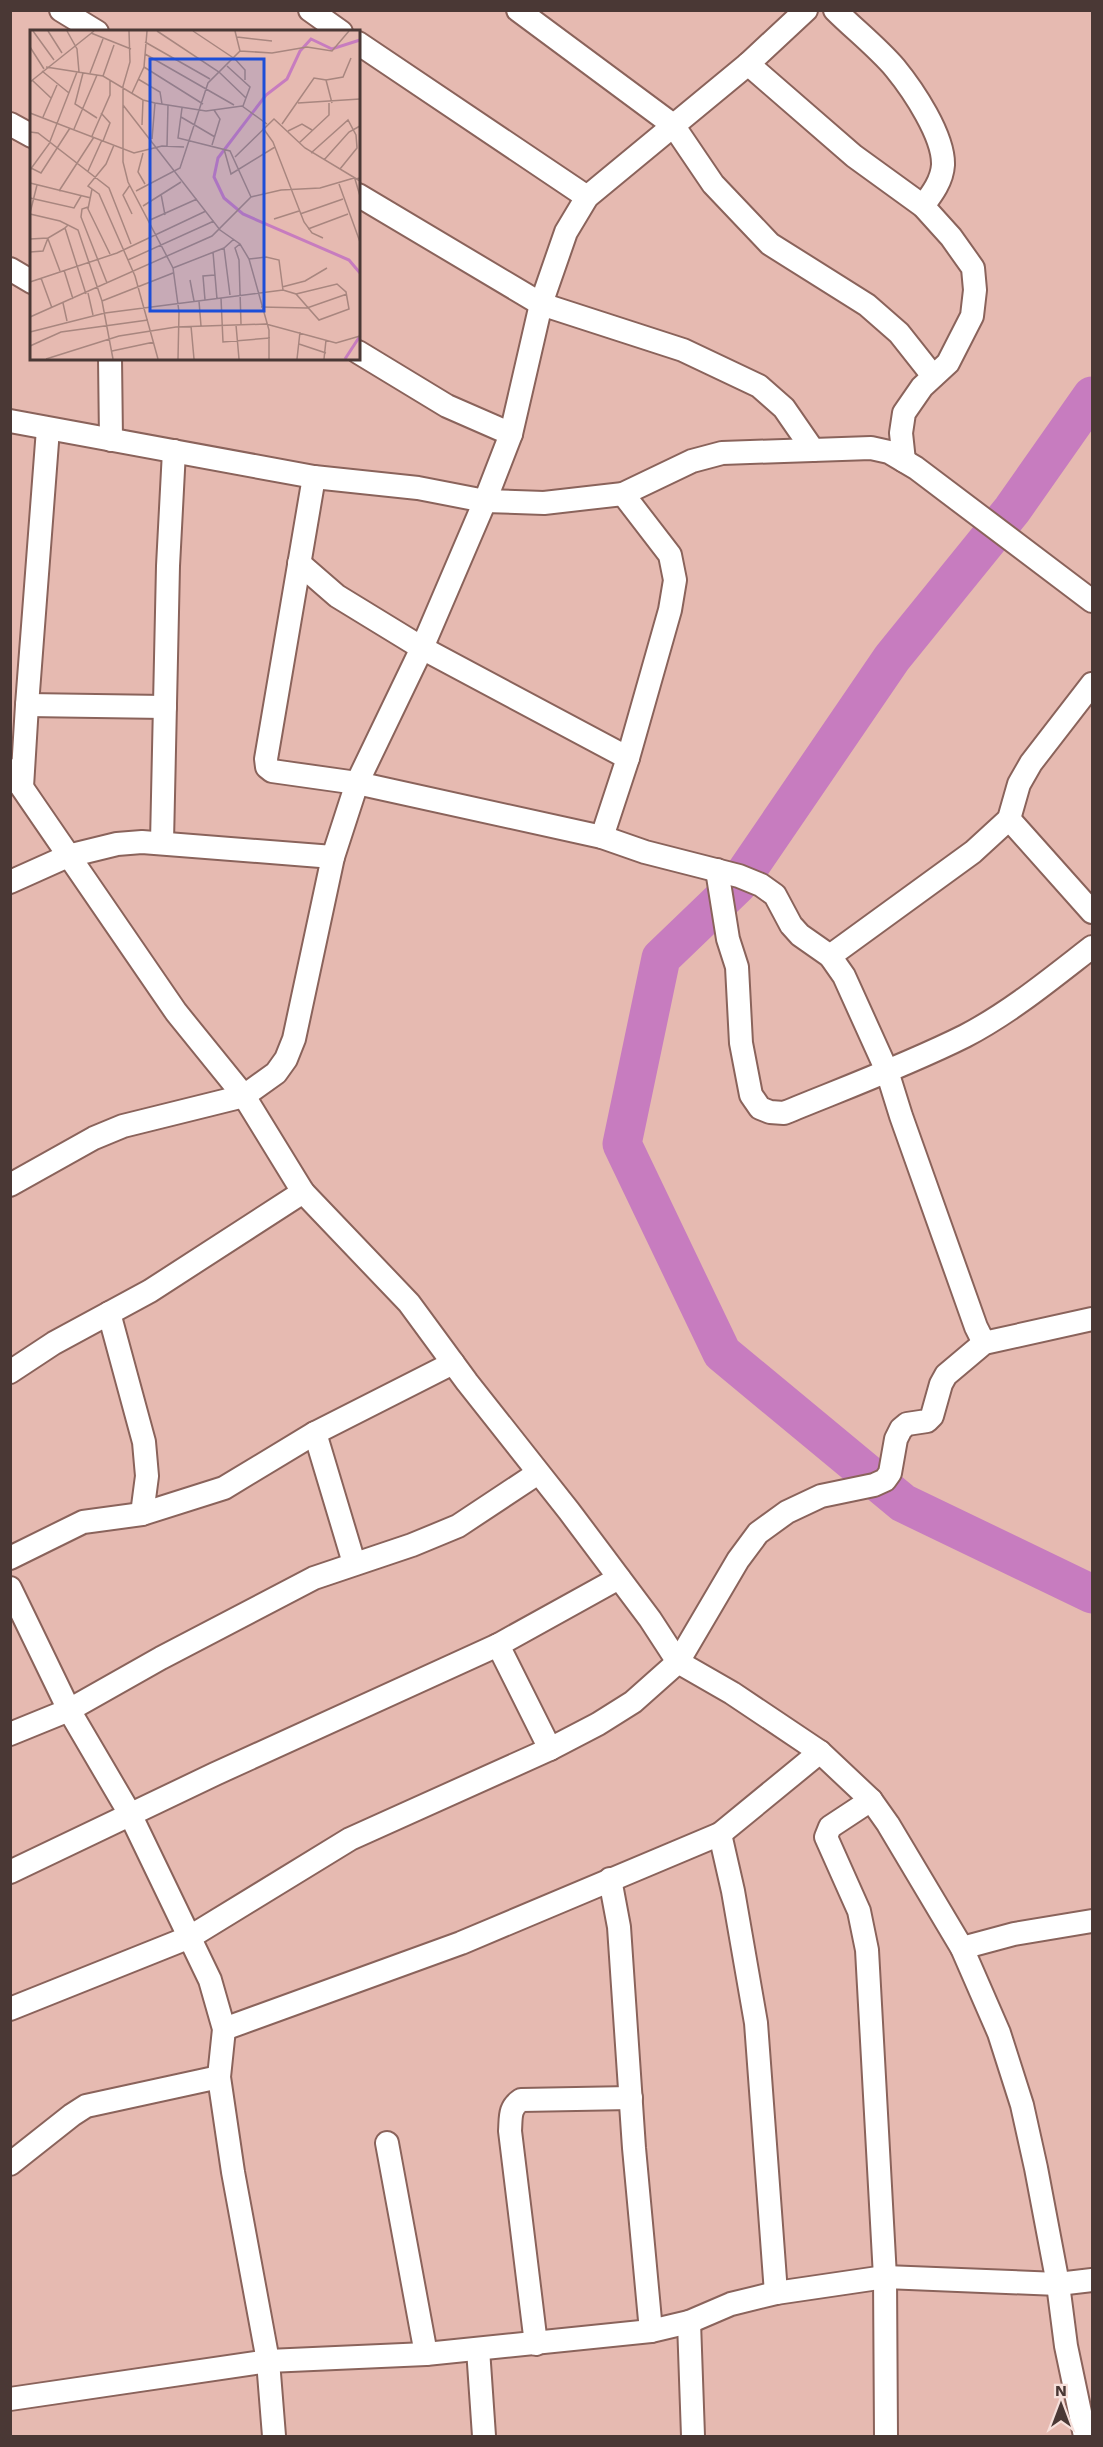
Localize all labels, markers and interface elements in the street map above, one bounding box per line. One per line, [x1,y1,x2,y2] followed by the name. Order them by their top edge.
[30,30,360,360] inset map
[1031,2375,1091,2435] north arrow
[1055,2381,1067,2400] text: N

